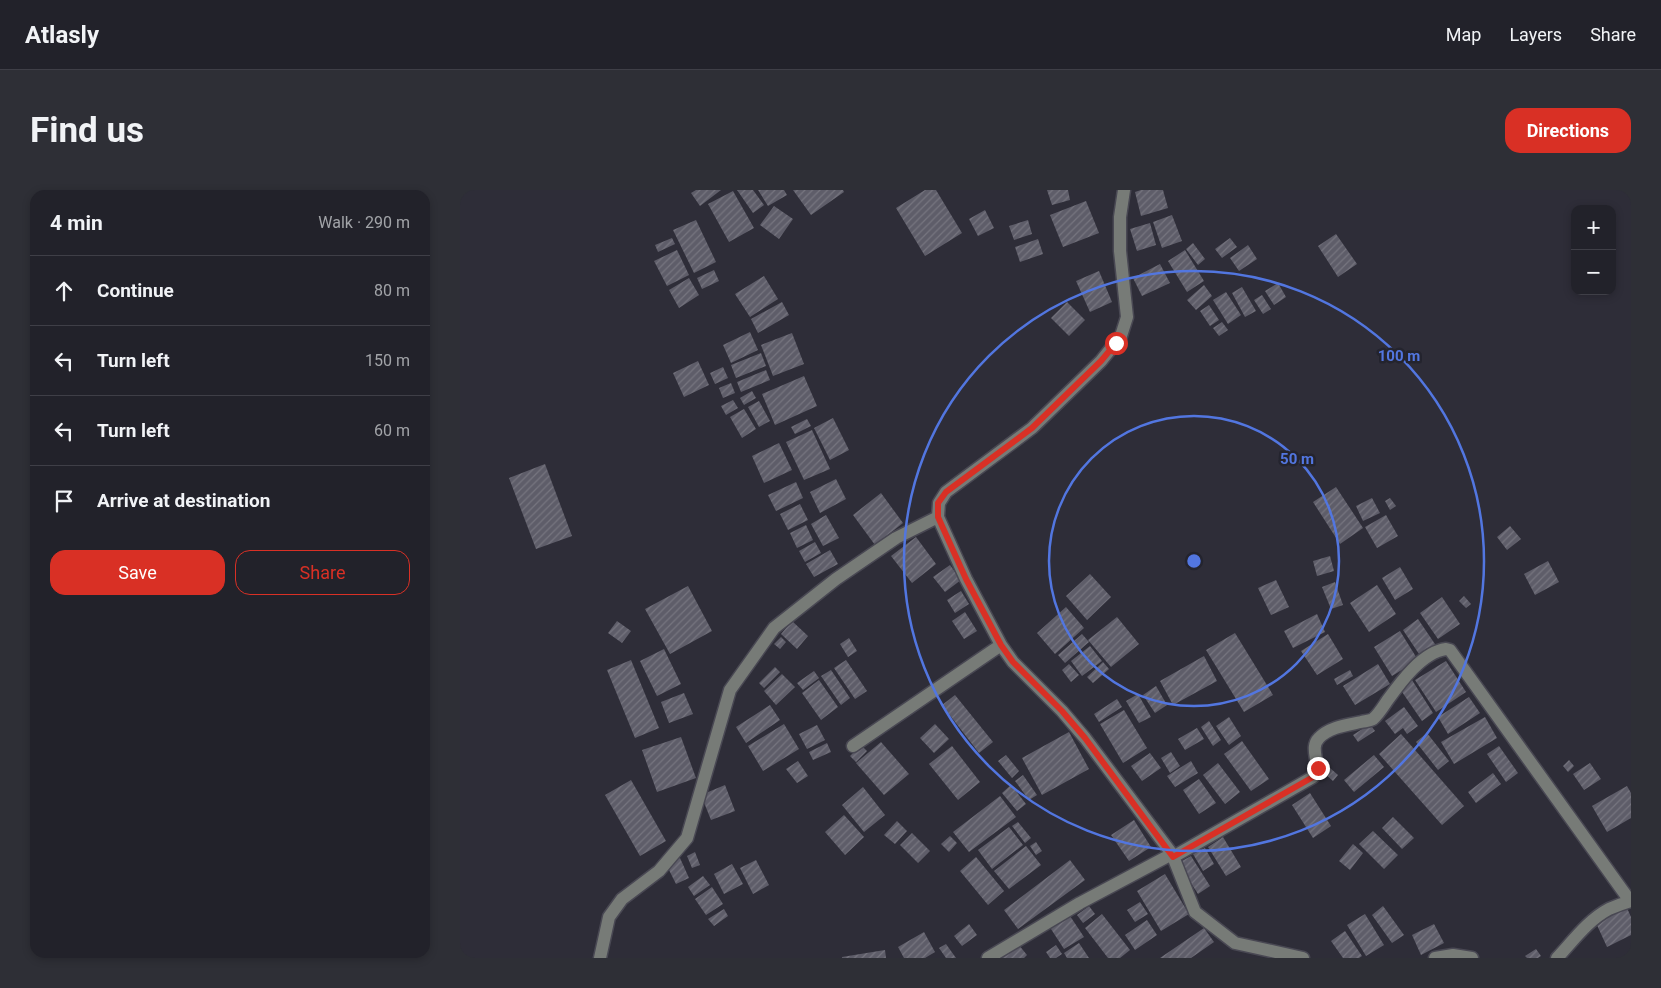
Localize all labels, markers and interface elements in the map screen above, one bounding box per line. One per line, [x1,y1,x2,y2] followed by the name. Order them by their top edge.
[25,21,99,49] text: Atlasly
[1446,24,1481,45] text: Map
[1509,24,1562,45] text: Layers
[1590,24,1636,45] text: Share
[1505,108,1631,153] button: Directions
[30,110,144,151] text: Find us
[1571,205,1616,295] map controls
[1571,205,1616,250] button: +
[50,211,103,235] text: 4 min
[318,213,410,232] text: Walk · 290 m
[1571,250,1616,295] button: −
[50,277,78,305] icon: ahead
[97,279,174,302] text: Continue
[374,281,410,300] text: 80 m
[1105,332,1128,355] route start
[50,347,78,375] icon: left
[1378,347,1420,365] text: 100 m
[97,349,170,372] text: Turn left
[365,351,410,370] text: 150 m
[50,417,78,445] icon: left
[97,419,170,442] text: Turn left
[374,421,410,440] text: 60 m
[1280,450,1314,468] text: 50 m
[50,487,78,515] icon: arrive
[97,489,270,512] text: Arrive at destination
[50,550,225,595] button: Save
[235,550,410,595] button: Share
[1185,552,1203,570] centre of rings
[1307,757,1330,780] route end

